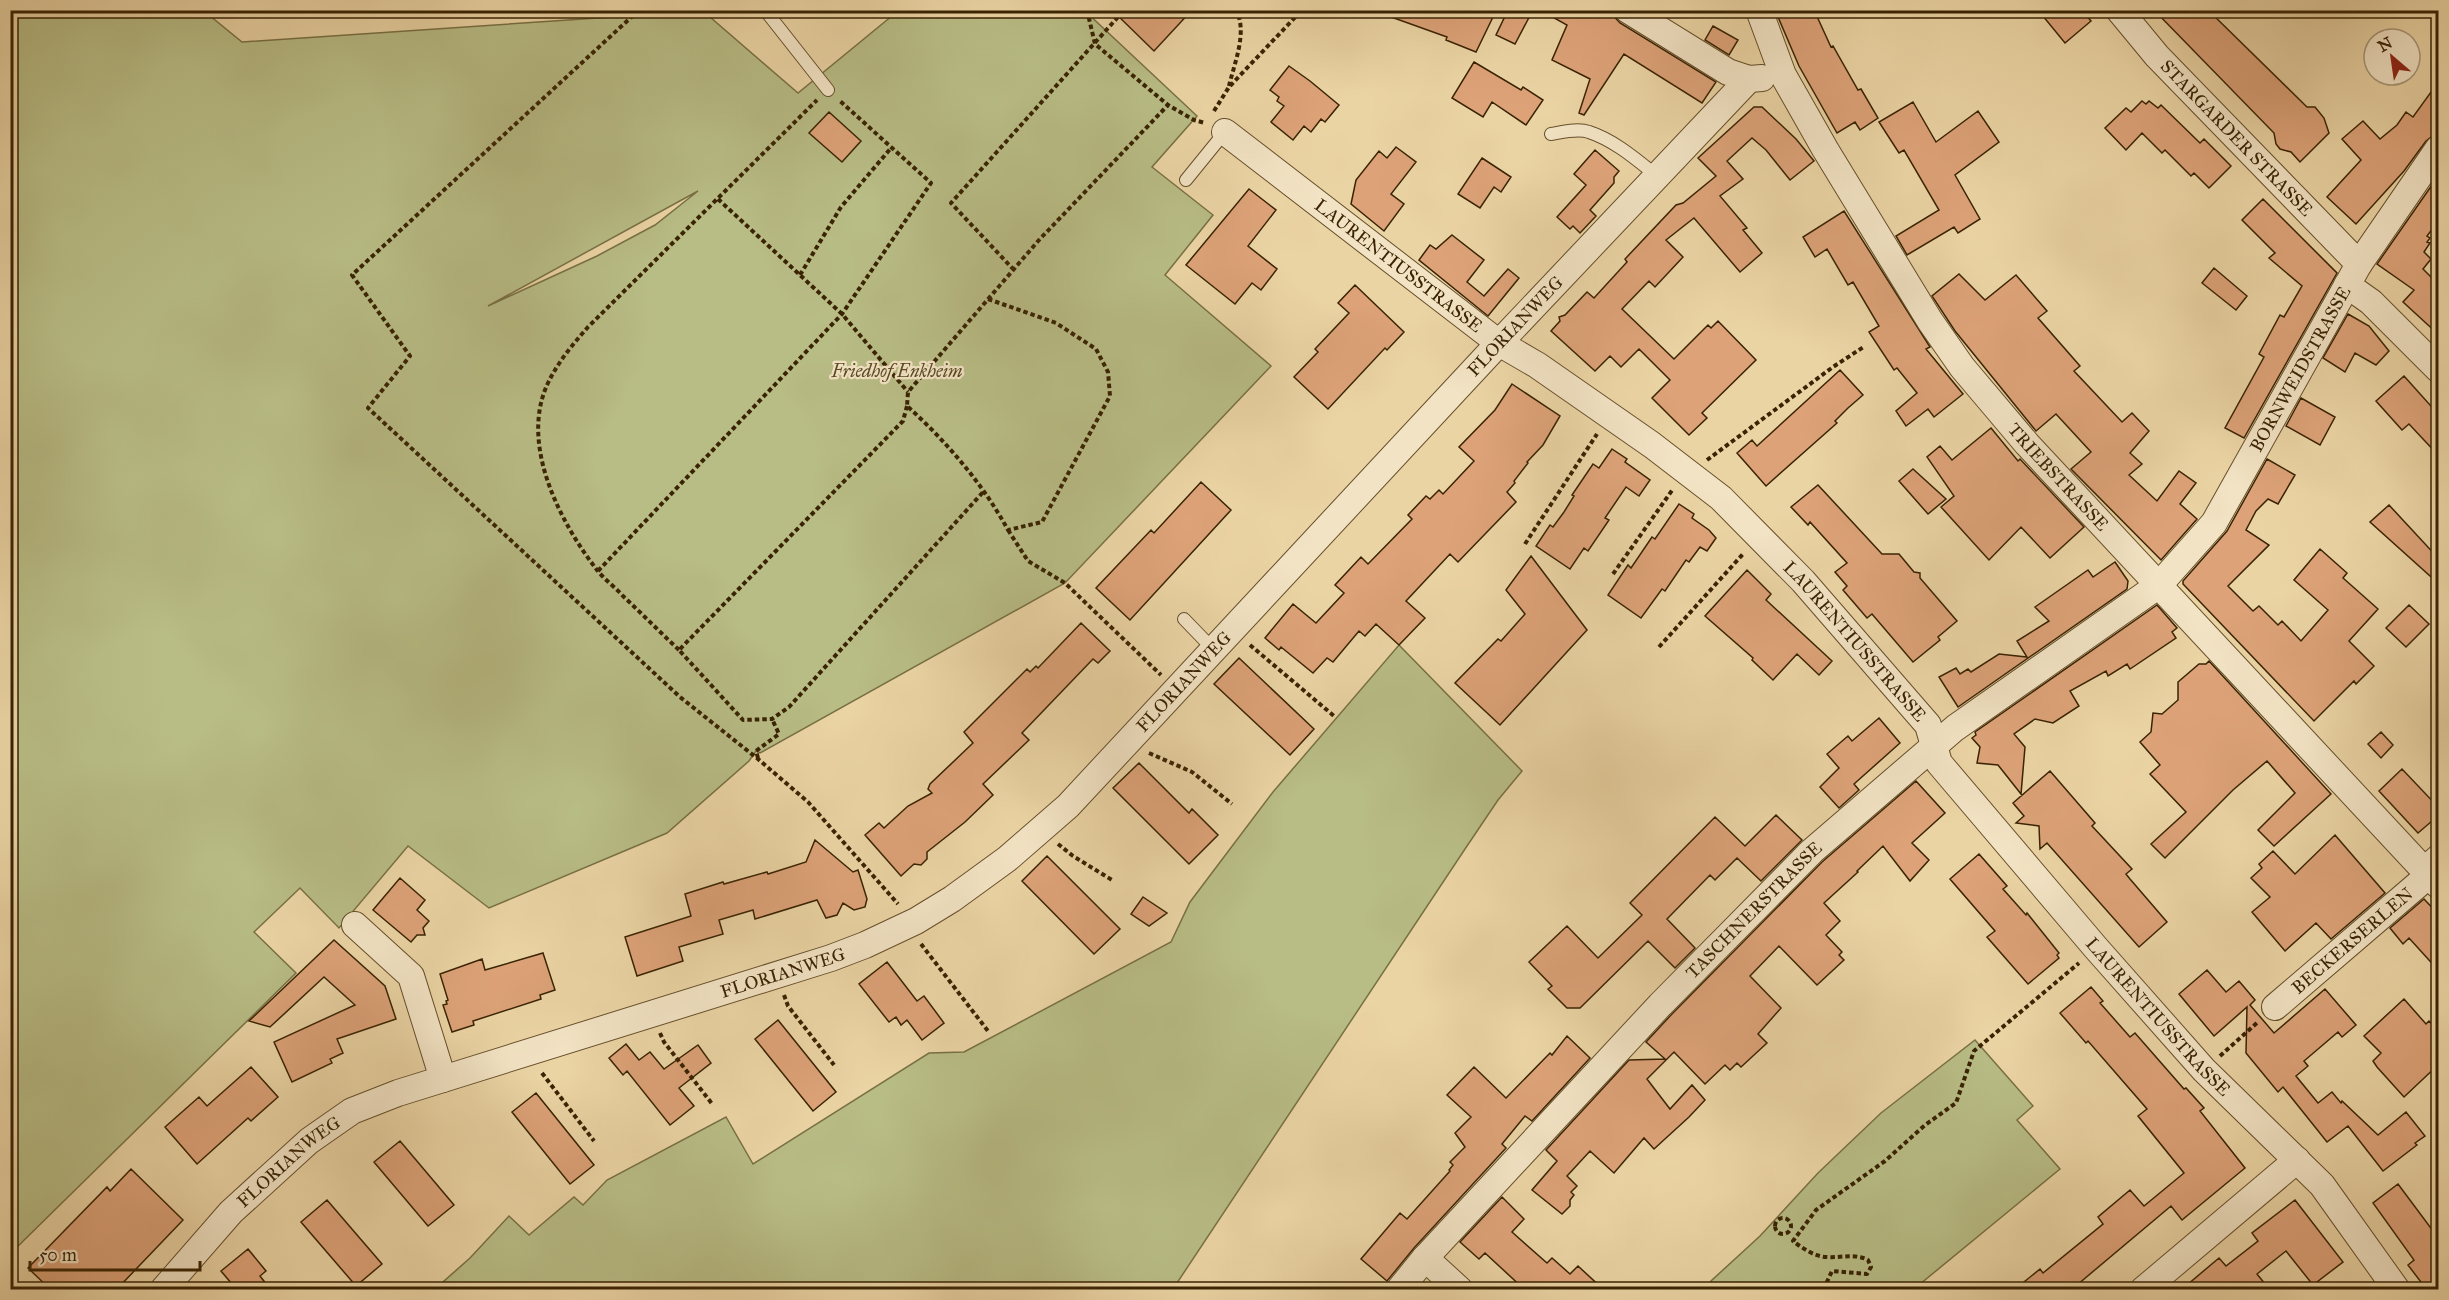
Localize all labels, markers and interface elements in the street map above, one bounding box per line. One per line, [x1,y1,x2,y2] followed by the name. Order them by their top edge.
[2362,27,2422,87] north arrow
[2374,33,2396,56] text: N
[2156,55,2318,221] street label: STARGARDER STRASSE
[1310,194,1487,337] street label: LAURENTIUSSTRASSE
[1463,271,1568,381] street label: FLORIANWEG
[2245,282,2355,456] street label: BORNWEIDSTRASSE
[831,360,963,382] park label: Friedhof Enkheim
[2003,419,2113,535] street label: TRIEBSTRASSE
[1779,557,1931,726] street label: LAURENTIUSSTRASSE
[1132,627,1236,737] street label: FLORIANWEG
[1681,837,1826,983] street label: TASCHNERSTRASSE
[2287,883,2418,999] street label: BECKERSERLEN
[2081,933,2235,1101] street label: LAURENTIUSSTRASSE
[718,943,848,1003] street label: FLORIANWEG
[232,1111,345,1212] street label: FLORIANWEG
[30,1234,200,1272] scale bar
[39,1244,77,1266] text: 50 m

